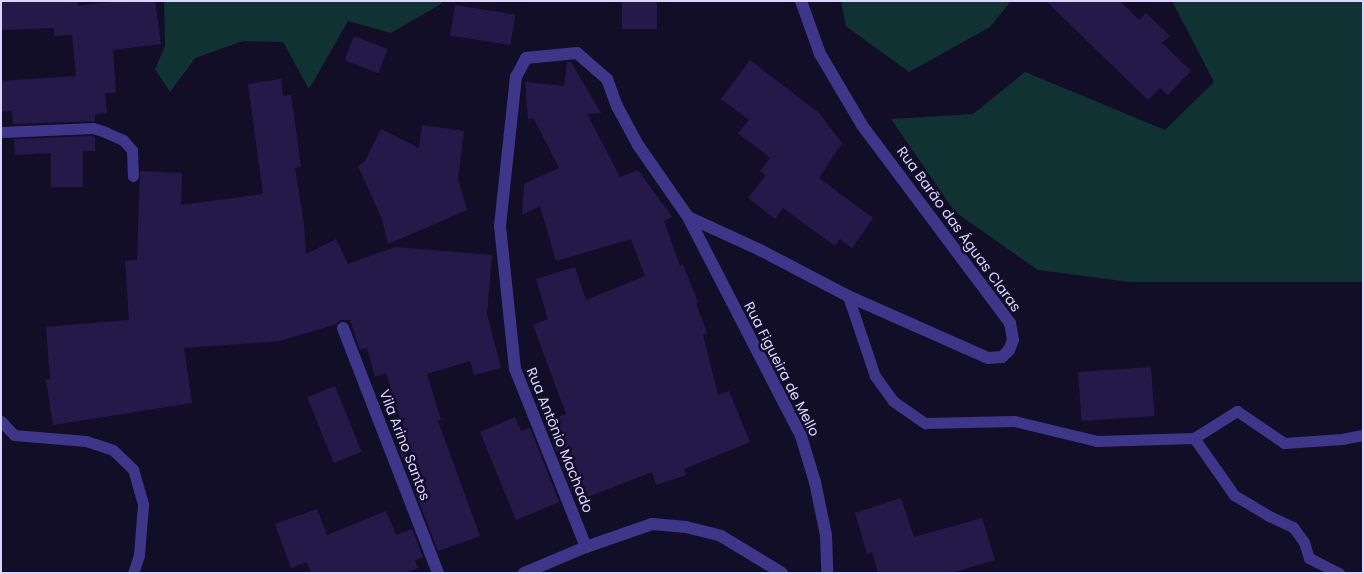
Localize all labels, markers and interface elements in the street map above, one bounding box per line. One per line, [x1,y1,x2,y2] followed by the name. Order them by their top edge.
[893,143,1025,315] street label: Rua Barão das Águas Claras
[741,299,823,439] street label: Rua Figueira de Mello
[523,365,597,515] street label: Rua Antônio Machado
[376,387,434,503] street label: Vila Arino Santos

